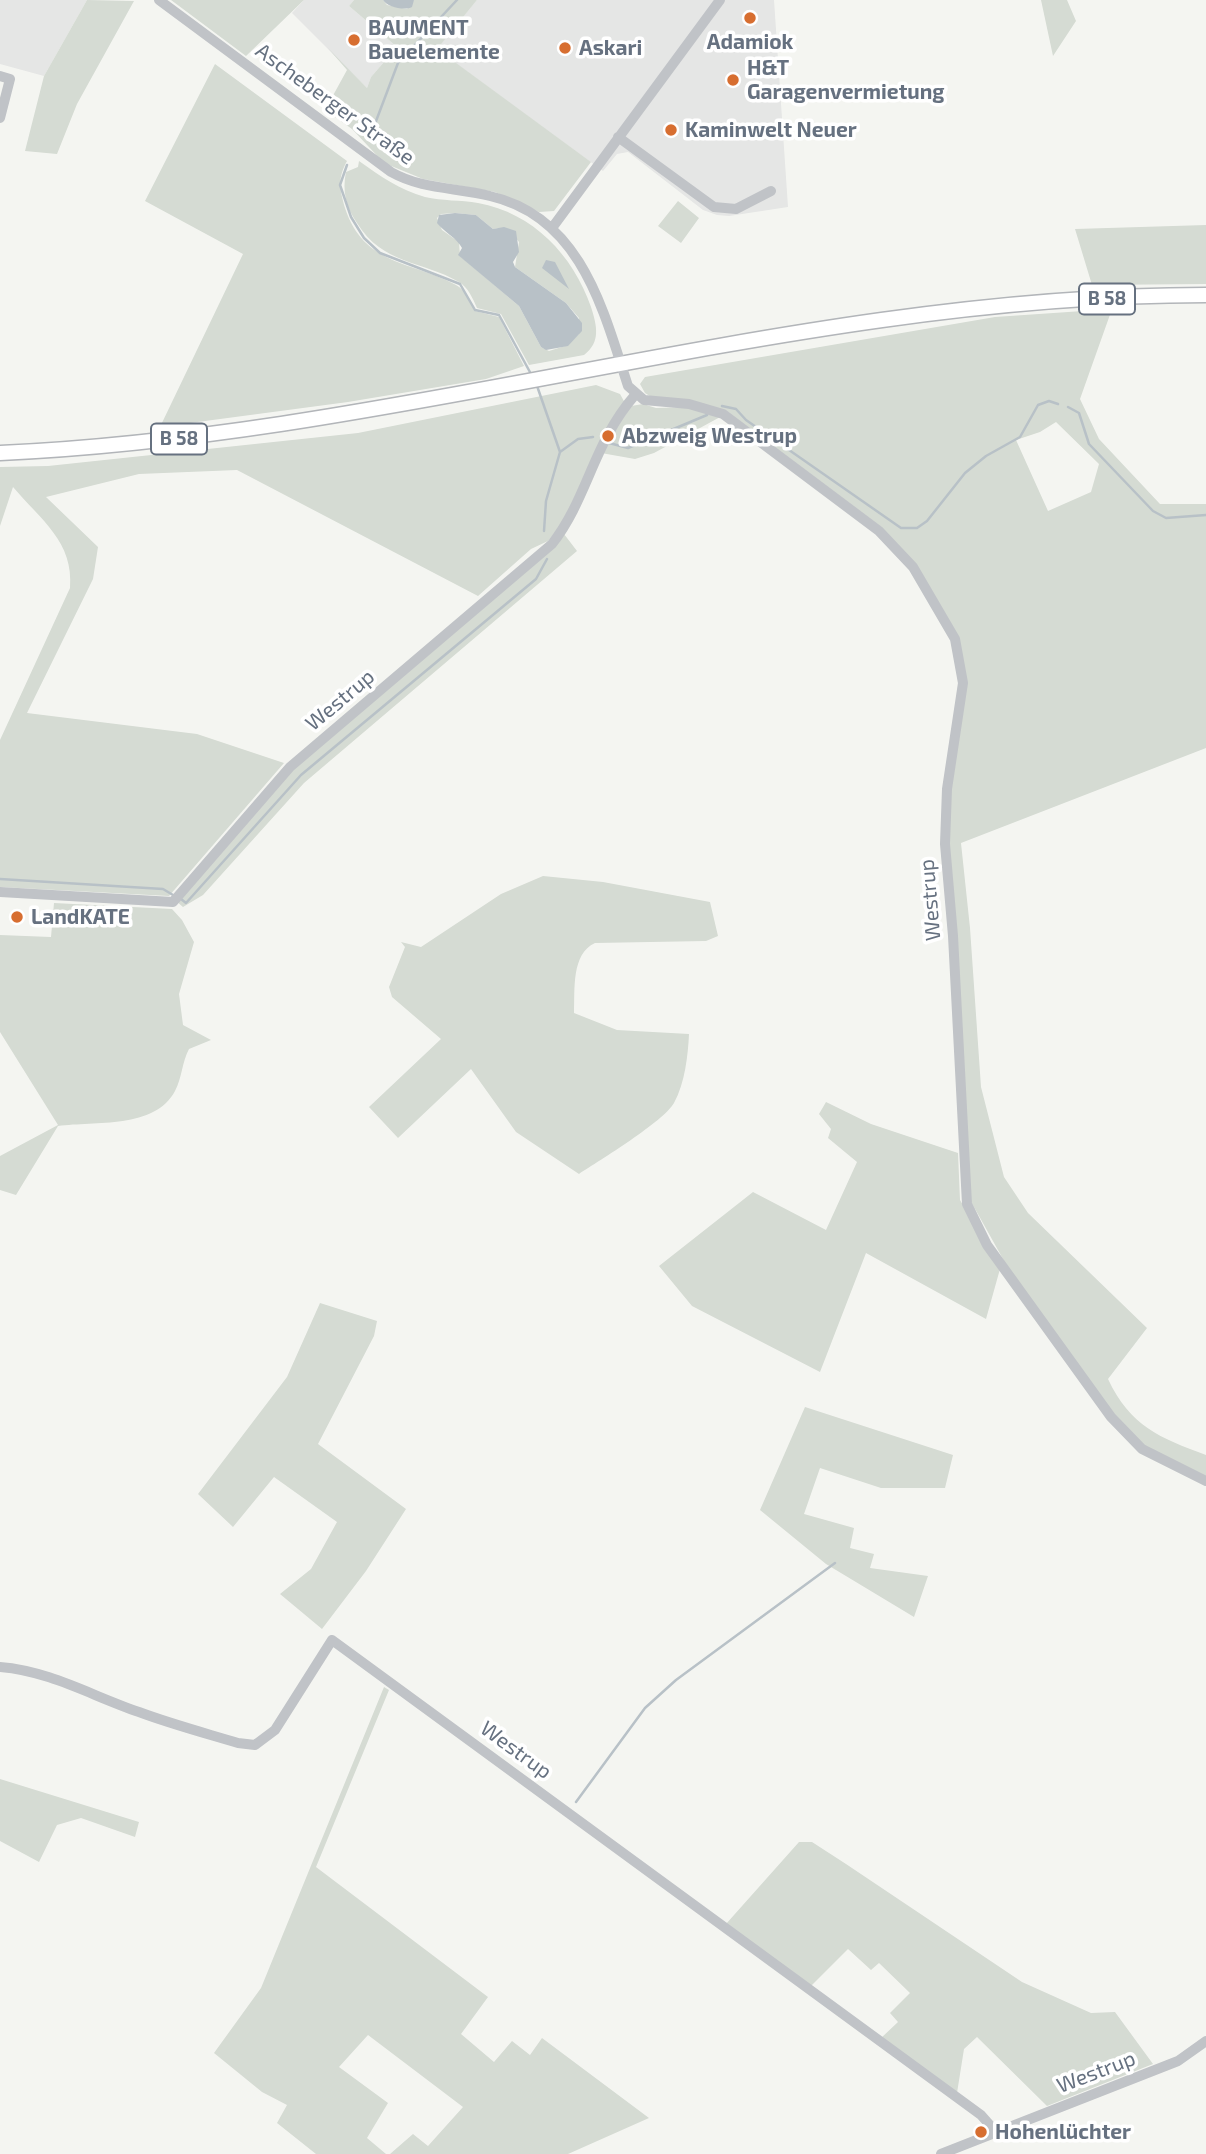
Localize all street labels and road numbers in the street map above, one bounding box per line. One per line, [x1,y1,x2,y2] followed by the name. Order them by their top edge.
[251,38,419,170] street label: Ascheberger Straße
[1079,284,1135,314] road number: B 58
[151,424,207,454] road number: B 58
[300,664,380,736] street label: Westrup
[914,858,946,942] street label: Westrup
[475,1716,557,1784] street label: Westrup
[1053,2046,1139,2098] street label: Westrup

